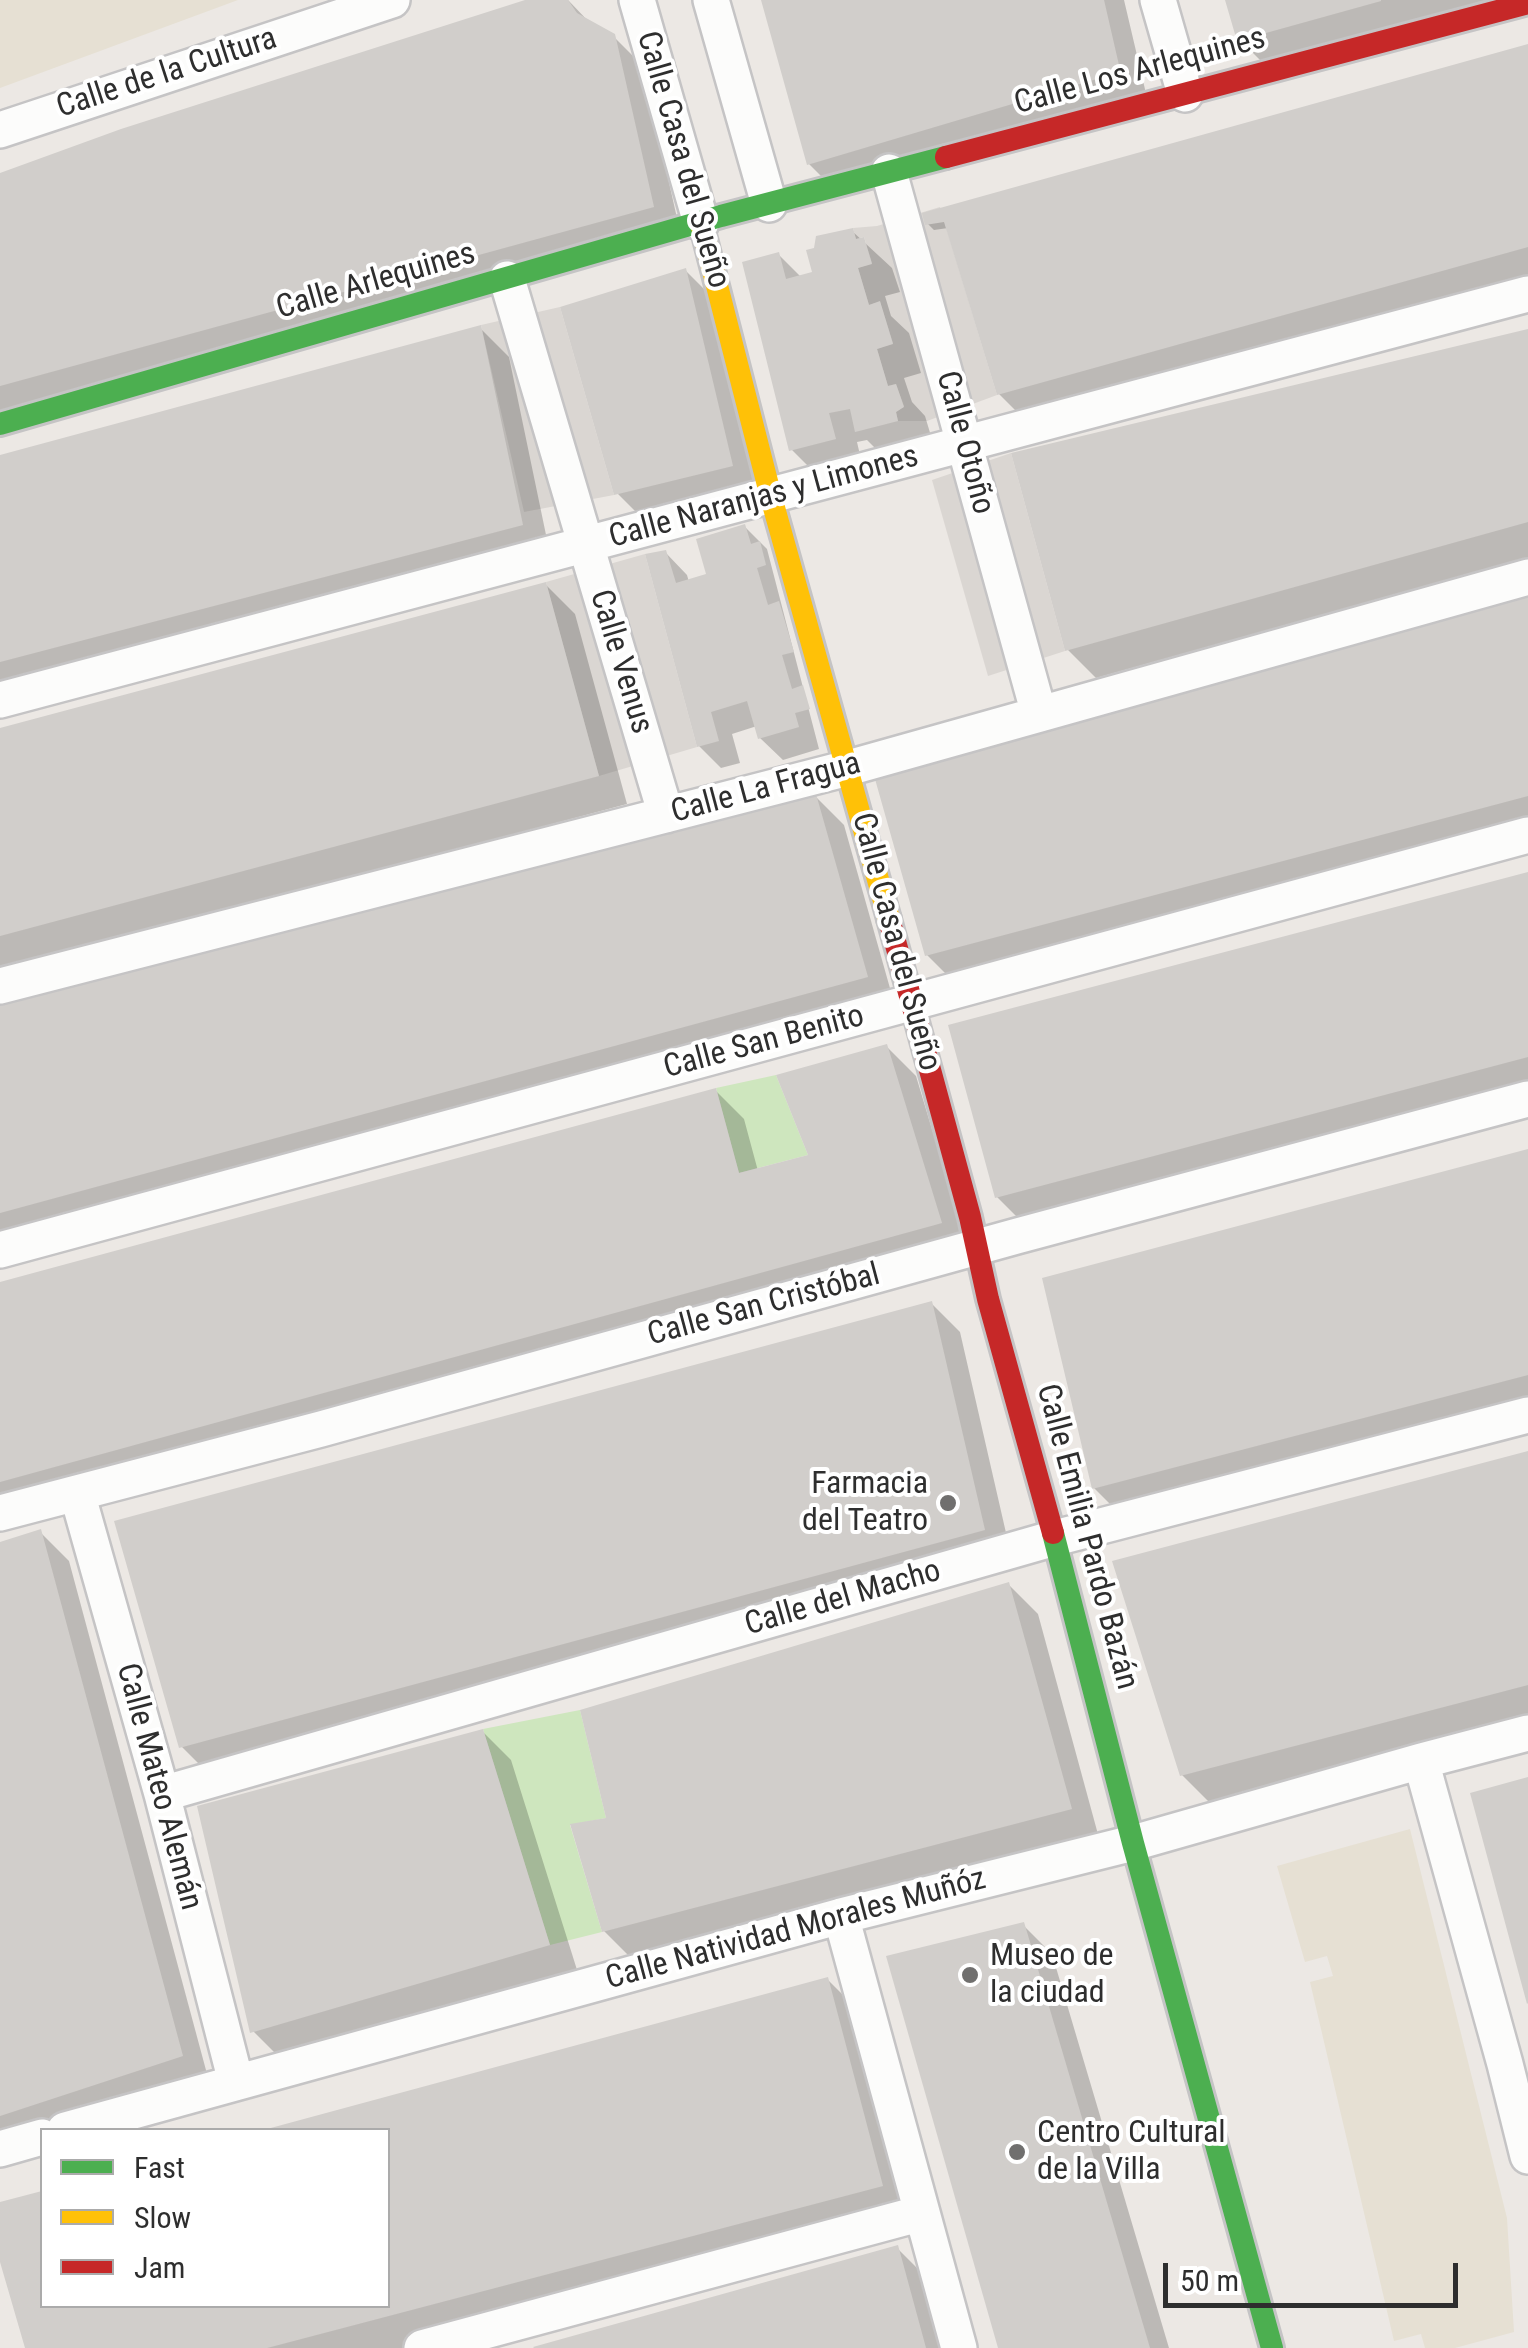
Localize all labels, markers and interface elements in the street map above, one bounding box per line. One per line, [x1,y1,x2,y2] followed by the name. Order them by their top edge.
[52,20,282,128] street label: Calle de la Cultura
[1010,20,1270,124] street label: Calle Los Arlequines
[627,27,737,293] street label: Calle Casa del Sueño
[272,235,480,329] street label: Calle Arlequines
[926,367,1002,519] street label: Calle Otoño
[605,438,923,558] street label: Calle Naranjas y Limones
[580,585,660,739] street label: Calle Venus
[667,745,865,833] street label: Calle La Fragua
[842,809,948,1075] street label: Calle Casa del Sueño
[660,998,868,1088] street label: Calle San Benito
[644,1257,884,1355] street label: Calle San Cristóbal
[1027,1380,1145,1694] street label: Calle Emilia Pardo Bazán
[802,1466,928,1541] place label: Farmacia del Teatro
[937,1492,959,1514] marker: Farmacia del Teatro
[741,1553,945,1645] street label: Calle del Macho
[107,1660,209,1914] street label: Calle Mateo Alemán
[602,1861,990,1999] street label: Calle Natividad Morales Muñóz
[990,1938,1114,2013] place label: Museo de la ciudad
[959,1964,981,1986] marker: Museo de la ciudad
[1037,2115,1226,2190] place label: Centro Cultural de la Villa
[40,2128,390,2308] legend
[1006,2141,1028,2163] marker: Centro Cultural de la Villa
[134,2150,185,2185] text: Fast
[134,2200,191,2235] text: Slow
[1168,2243,1463,2305] scale bar
[134,2250,185,2285] text: Jam
[1180,2263,1239,2298] text: 50 m

